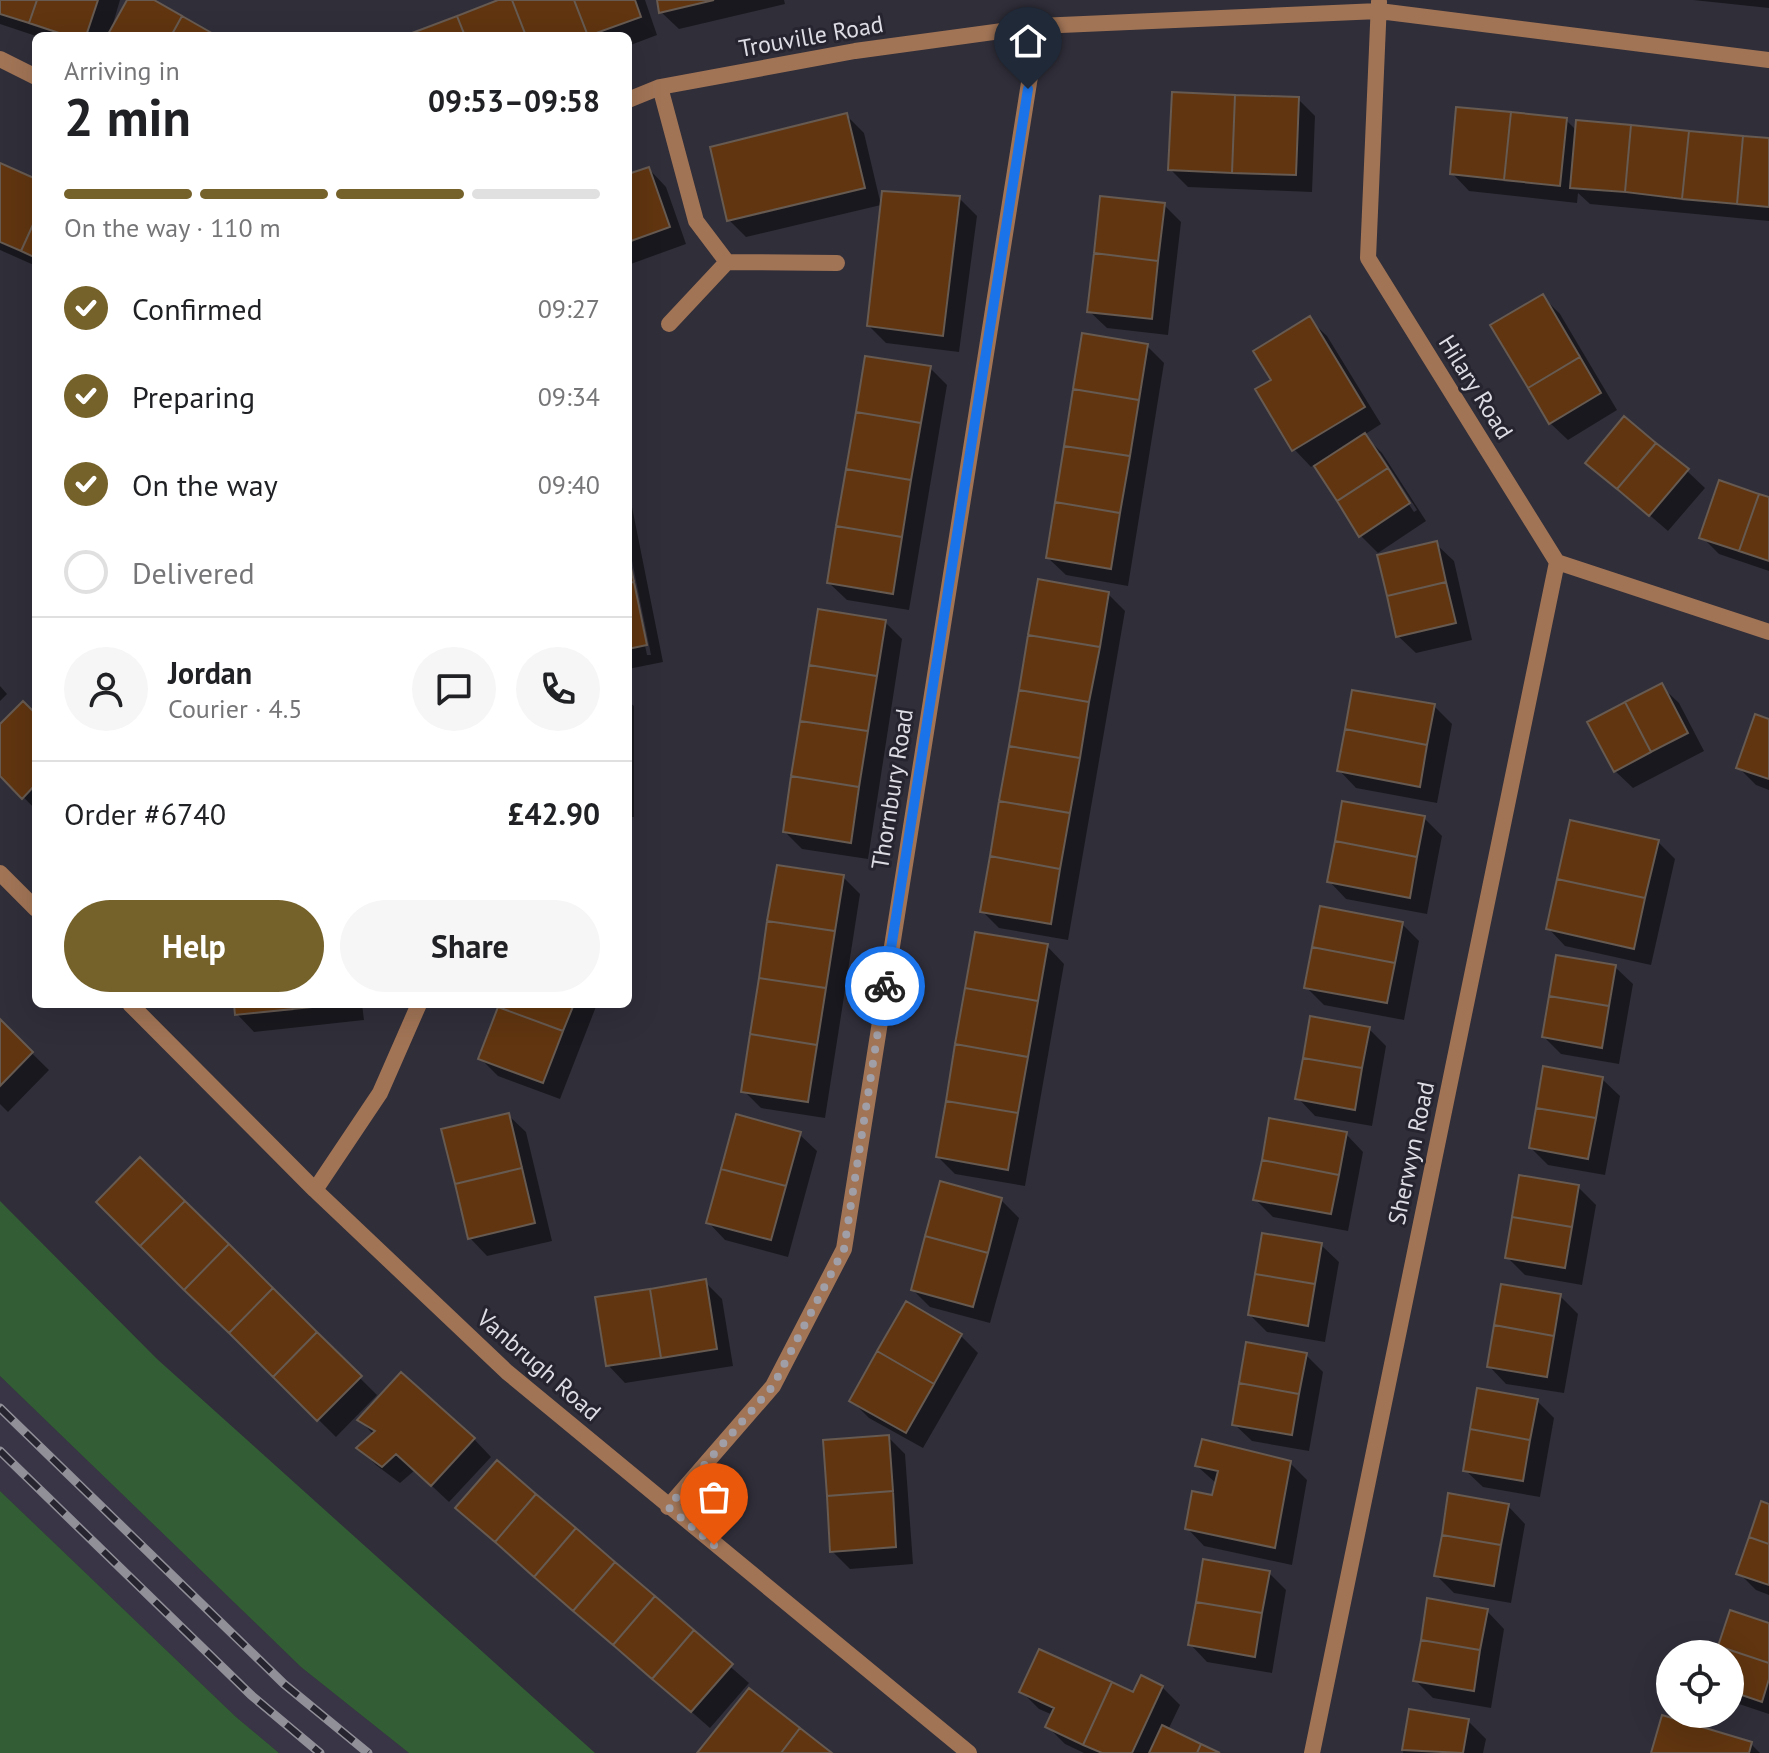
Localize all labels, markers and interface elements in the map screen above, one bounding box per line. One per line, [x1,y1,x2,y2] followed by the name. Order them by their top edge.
[994,7,1062,89] pin
[736,8,886,64] street label: Trouville Road
[1006,19,1050,63] icon: home
[64,54,180,87] text: Arriving in
[428,81,600,120] text: 09:53–09:58
[64,83,191,150] text: 2 min
[64,211,281,244] text: On the way · 110 m
[64,286,108,330] icon: check
[132,289,263,328] text: Confirmed
[538,292,600,325] text: 09:27
[1432,329,1520,445] street label: Hilary Road
[64,374,108,418] icon: check
[132,377,255,416] text: Preparing
[538,380,600,413] text: 09:34
[64,462,108,506] icon: check
[132,465,278,504] text: On the way
[538,468,600,501] text: 09:40
[132,553,255,592] text: Delivered
[64,647,148,731] button: person
[412,647,496,731] button: chat
[516,647,600,731] button: phone
[168,653,252,692] text: Jordan
[168,692,302,725] text: Courier · 4.5
[864,706,920,872] street label: Thornbury Road
[64,794,226,833] text: Order #6740
[508,794,600,833] text: £42.90
[64,900,324,992] button: Help
[340,900,600,992] button: Share
[845,946,925,1026] courier
[863,964,907,1008] icon: bike
[1381,1079,1441,1227] street label: Sherwyn Road
[470,1302,608,1427] street label: Vanbrugh Road
[680,1463,748,1545] pin
[692,1475,736,1519] icon: bag
[1656,1640,1744,1728] map controls
[1656,1640,1744,1728] button: locate

